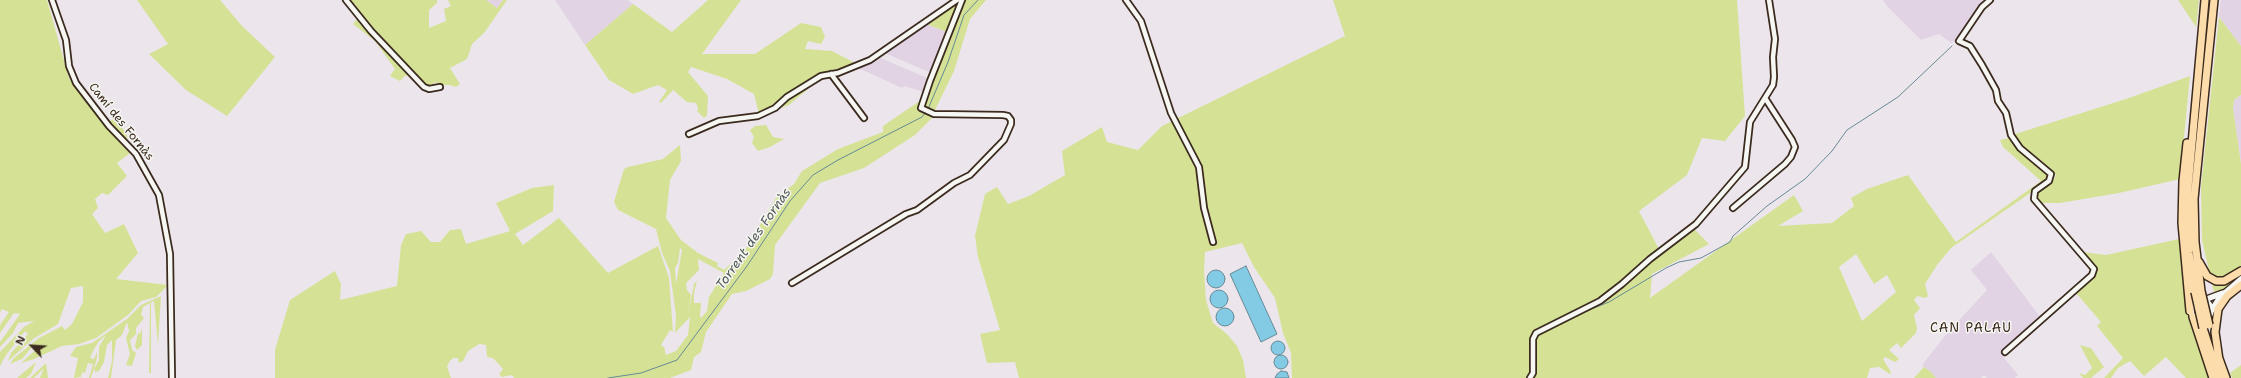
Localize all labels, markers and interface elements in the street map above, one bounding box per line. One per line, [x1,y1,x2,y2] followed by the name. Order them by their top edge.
[85,80,157,164] street label: Camí des Fornàs
[713,185,795,293] water label: Torrent des Fornàs
[1930,321,2012,337] district label: CAN PALAU
[12,326,52,366] north arrow
[12,334,29,348] text: N

